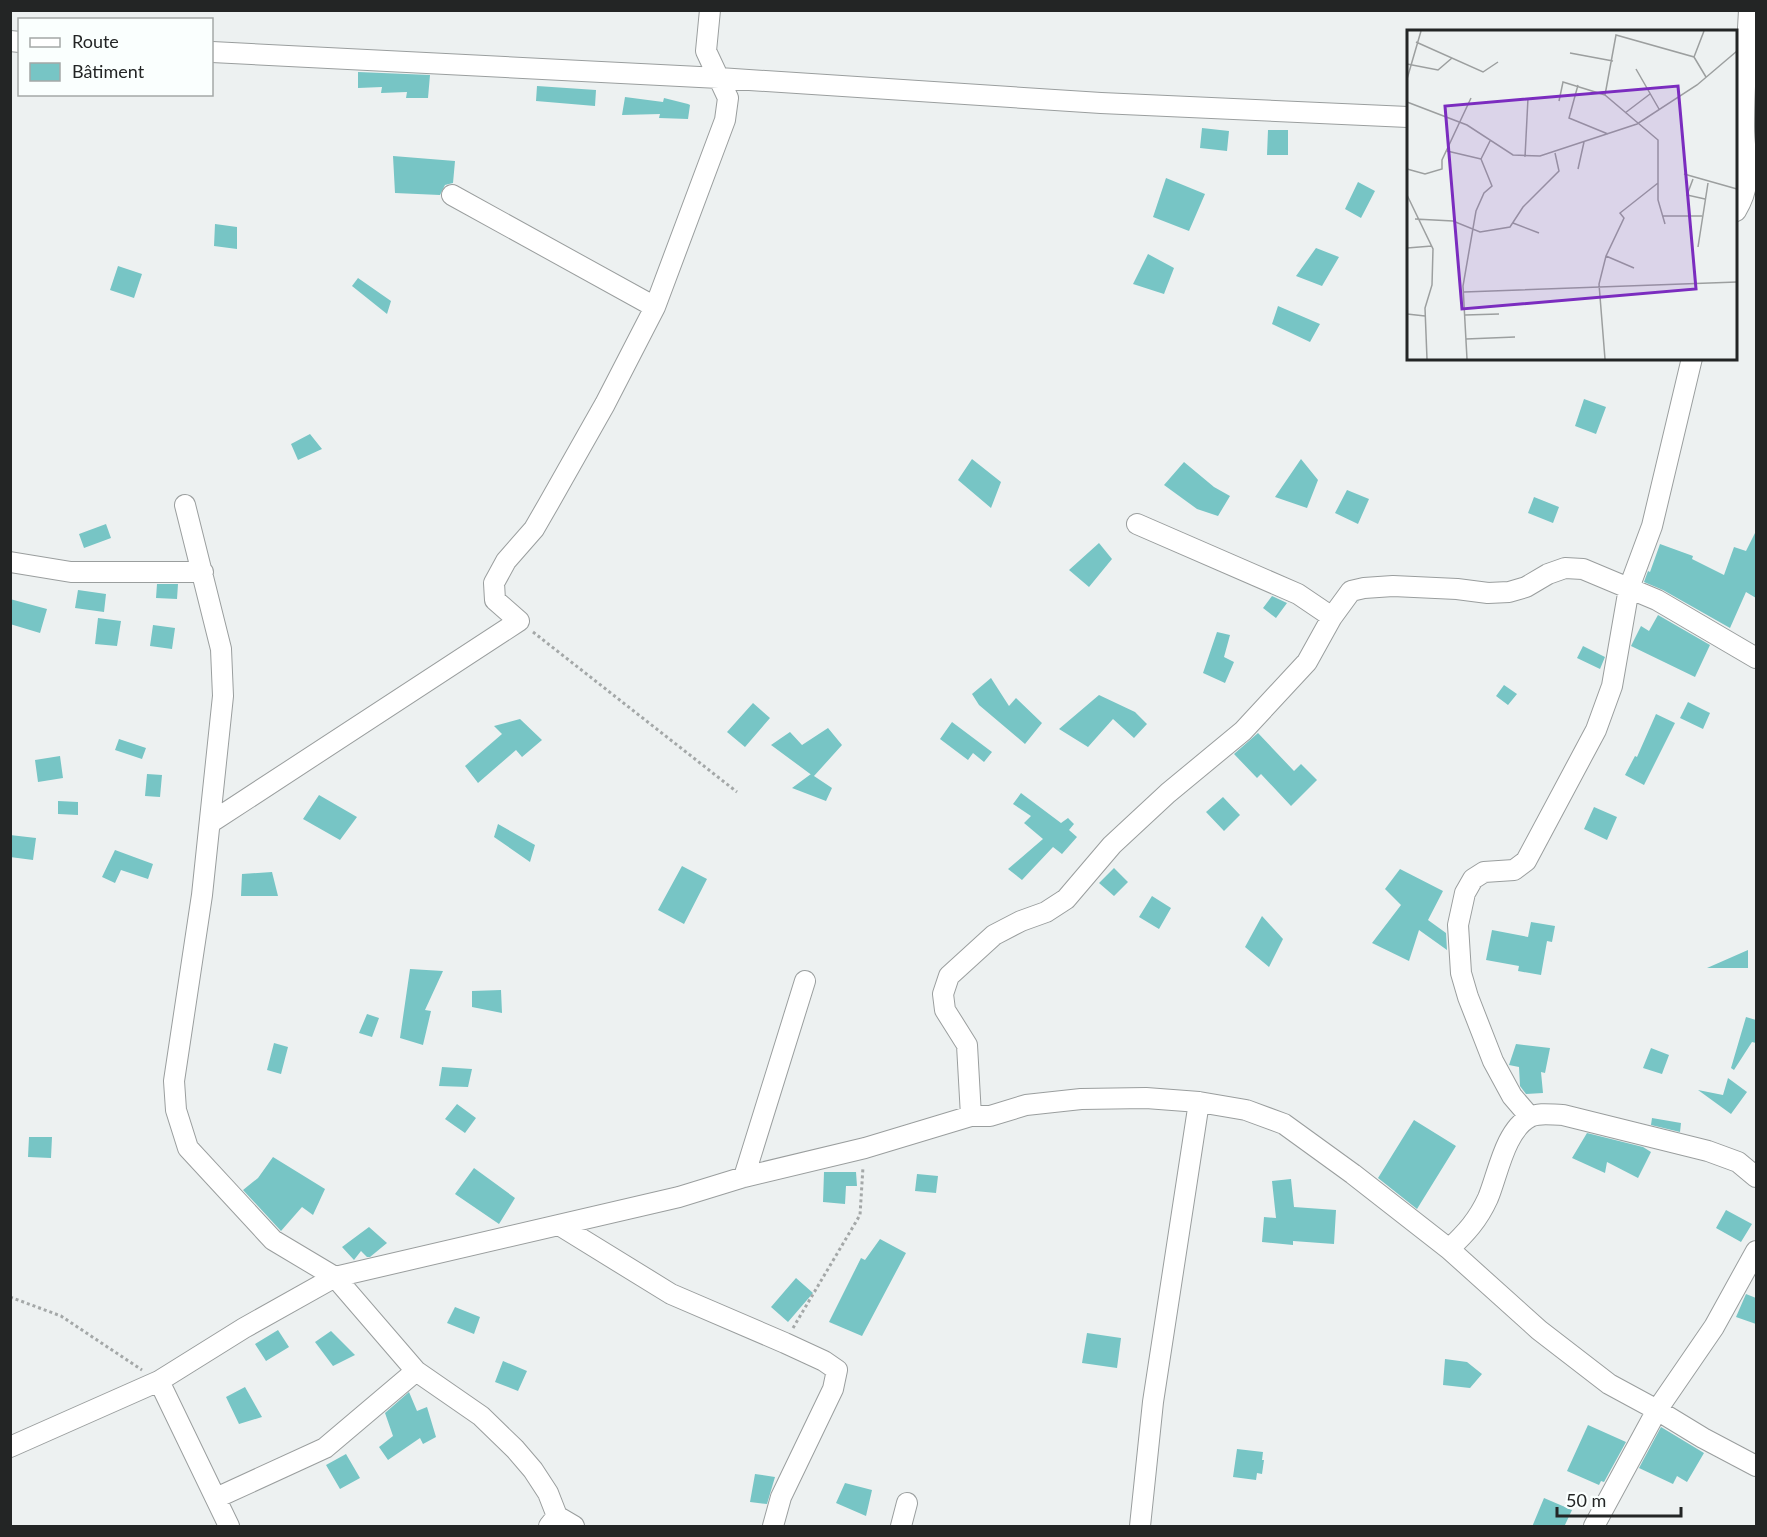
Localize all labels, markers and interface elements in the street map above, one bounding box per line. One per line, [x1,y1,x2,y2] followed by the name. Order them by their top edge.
[18,18,213,96] legend
[72,30,119,52] text: Route
[1407,30,1737,360] inset map
[72,60,145,82] text: Bâtiment
[1557,1480,1682,1518] scale bar
[1566,1489,1606,1511] text: 50 m

